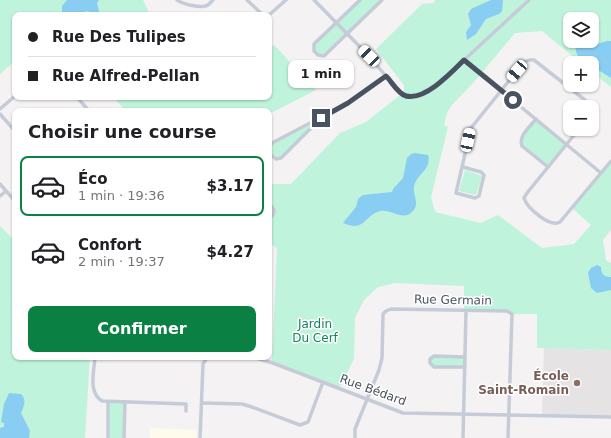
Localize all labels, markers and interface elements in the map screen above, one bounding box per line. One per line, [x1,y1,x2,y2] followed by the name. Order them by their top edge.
[563,12,599,136] map controls
[563,12,599,48] button: layers
[52,28,186,46] text: Rue Des Tulipes
[356,43,382,69] car
[563,56,599,92] button: +
[505,58,529,84] car
[288,60,354,88] callout: 1 min
[301,66,341,81] text: 1 min
[52,67,200,85] text: Rue Alfred-Pellan
[504,91,522,109] route start
[563,100,599,136] button: −
[312,109,330,127] route end
[28,121,216,142] text: Choisir une course
[460,127,476,153] car
[30,168,66,204] icon: car
[78,170,107,188] text: Éco
[207,177,254,195] text: $3.17
[78,188,165,203] text: 1 min · 19:36
[30,234,66,270] icon: car
[78,236,141,254] text: Confort
[207,243,254,261] text: $4.27
[78,254,165,269] text: 2 min · 19:37
[414,292,492,308] street label: Rue Germain
[28,306,256,352] button: Confirmer
[292,317,339,345] park label: Jardin Du Cerf
[478,368,569,397] place label: École Saint-Romain
[338,372,408,408] street label: Rue Bédard
[572,378,582,388] marker: École Saint-Romain

